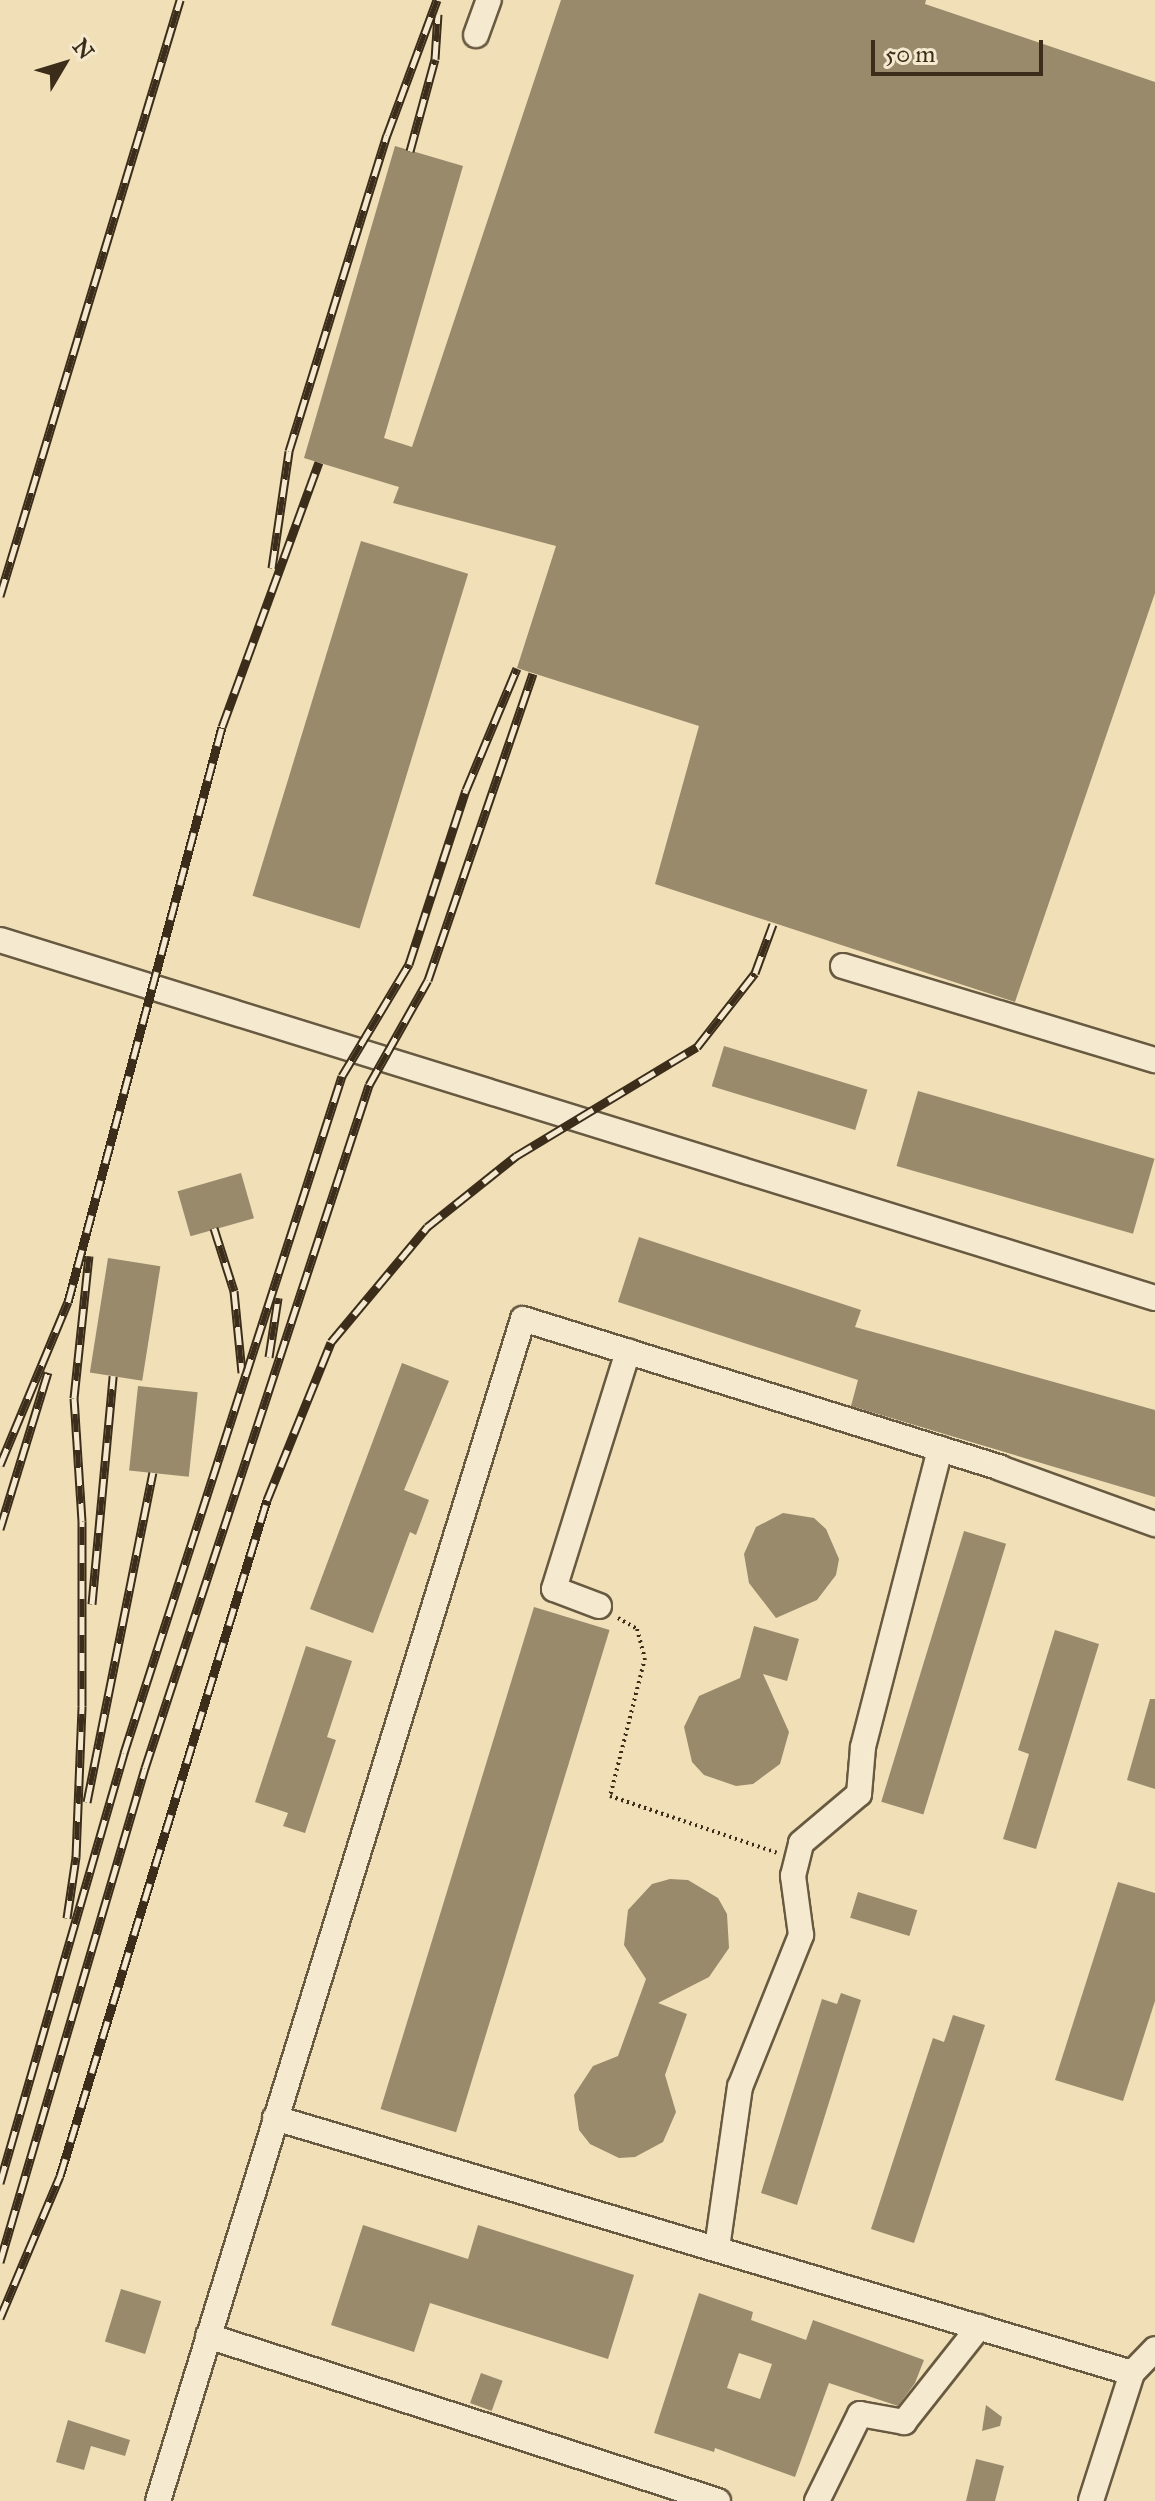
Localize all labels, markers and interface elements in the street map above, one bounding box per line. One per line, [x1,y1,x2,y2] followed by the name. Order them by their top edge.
[24,24,104,104] north arrow
[875,24,1047,74] scale bar
[67,33,100,65] text: N
[885,39,935,69] text: 50 m

